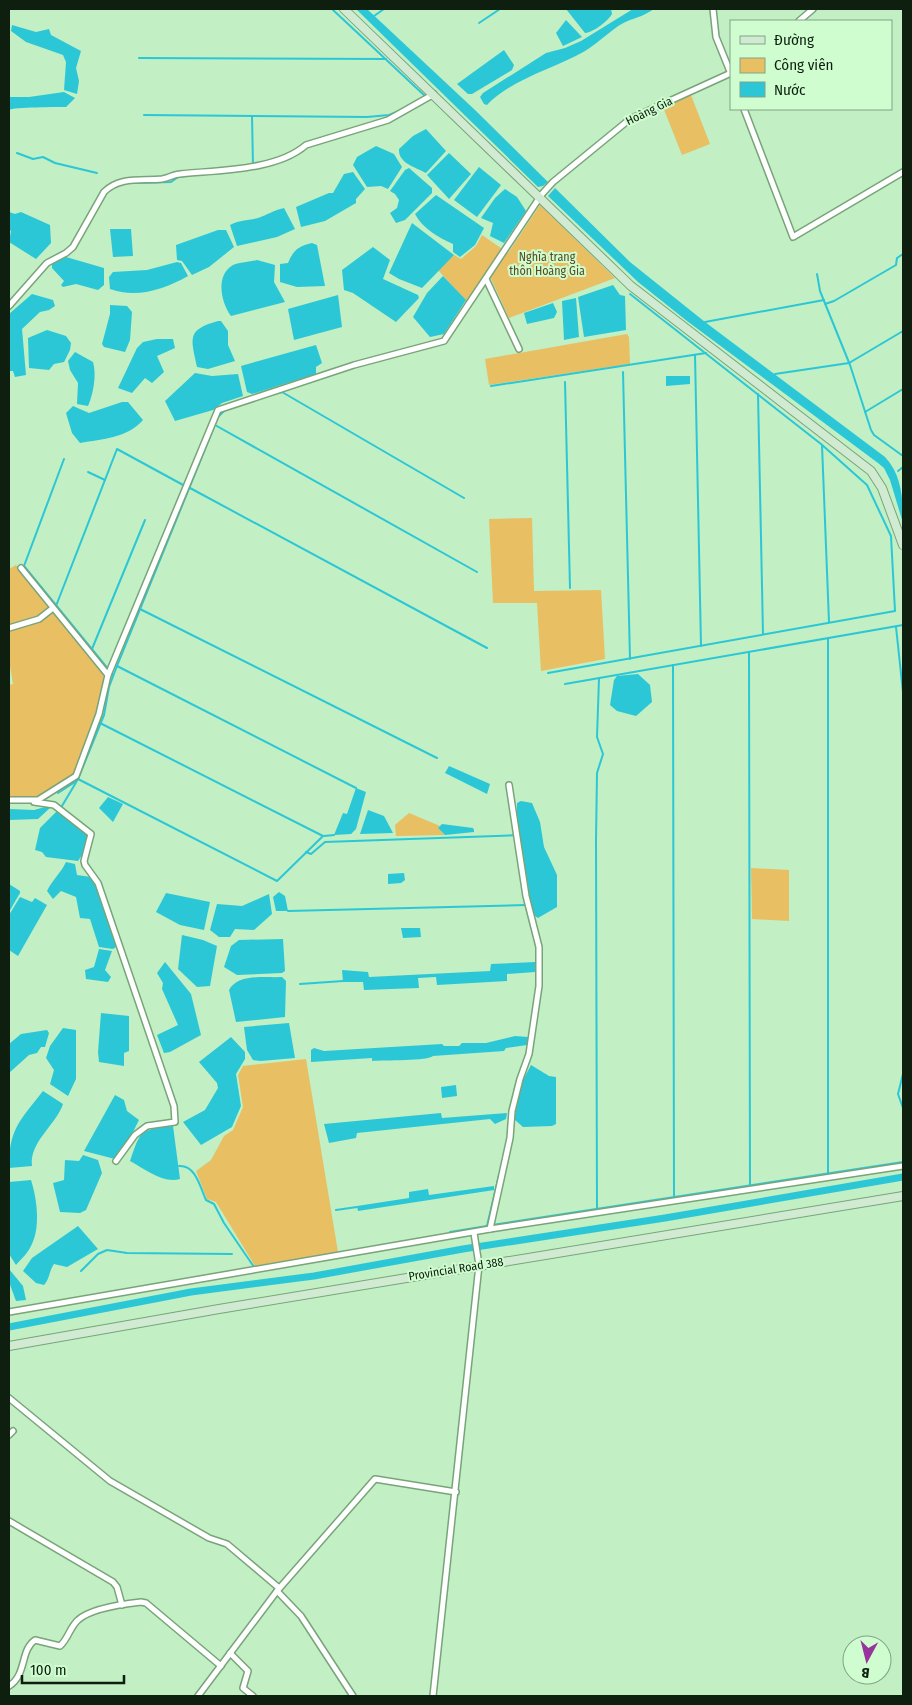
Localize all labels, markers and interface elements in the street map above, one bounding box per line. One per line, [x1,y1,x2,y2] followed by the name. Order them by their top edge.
[730,20,892,110] legend
[774,31,814,49] text: Đường
[774,56,833,74] text: Công viên
[774,81,806,99] text: Nước
[623,94,675,128] street label: Hoàng Gia
[509,250,585,278] park label: Nghĩa trang thôn Hoàng Gia
[408,1255,504,1283] street label: Provincial Road 388
[842,1635,892,1685] north arrow
[22,1652,125,1684] scale bar
[30,1661,67,1679] text: 100 m
[860,1663,870,1681] text: B

